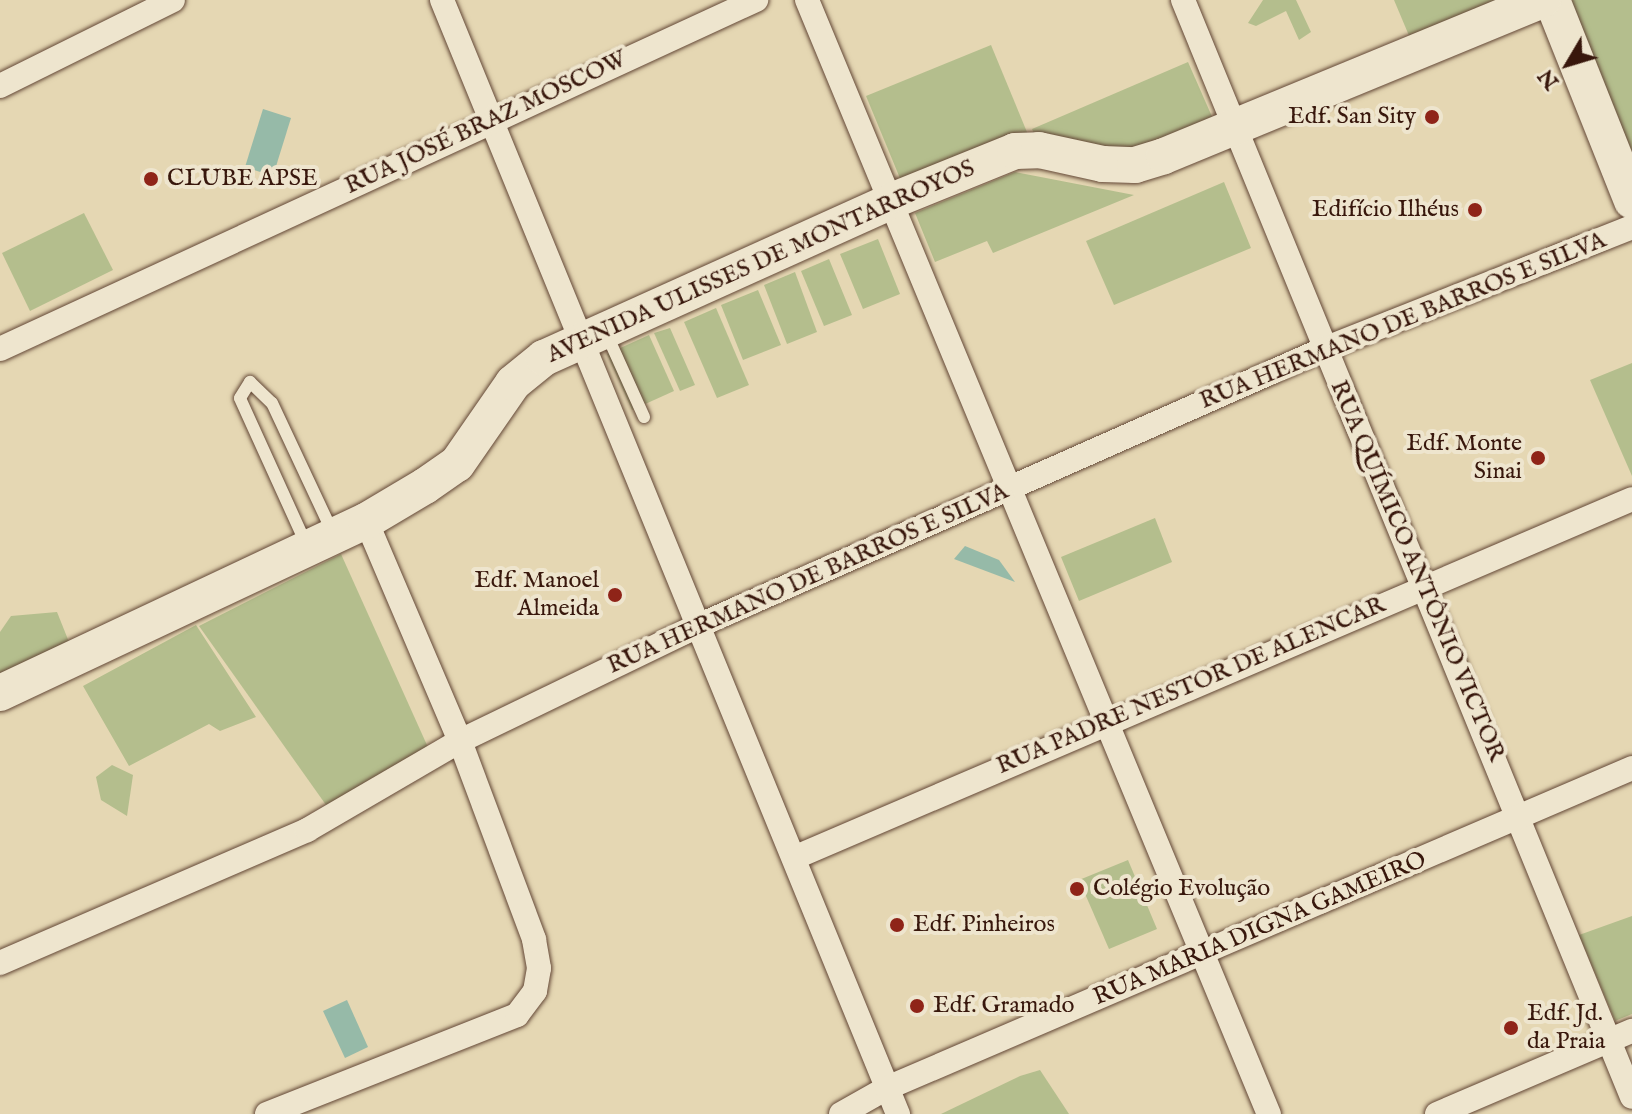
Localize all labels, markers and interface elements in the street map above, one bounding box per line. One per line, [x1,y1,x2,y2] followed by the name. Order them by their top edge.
[1528,24,1608,104] north arrow
[340,45,632,201] street label: RUA JOSÉ BRAZ MOSCOW
[1532,63,1566,95] text: N
[1288,103,1416,131] place label: Edf. San Sity
[1423,108,1441,126] marker: Edf. San Sity
[543,154,979,370] street label: AVENIDA ULISSES DE MONTARROYOS
[167,165,318,193] place label: CLUBE APSE
[142,170,160,188] marker: CLUBE APSE
[1312,196,1459,224] place label: Edifício Ilhéus
[1466,201,1484,219] marker: Edifício Ilhéus
[1196,226,1610,416] street label: RUA HERMANO DE BARROS E SILVA
[1323,376,1511,766] street label: RUA QUÍMICO ANTÔNIO VICTOR
[1406,430,1522,486] place label: Edf. Monte Sinai
[1529,449,1547,467] marker: Edf. Monte Sinai
[603,477,1013,681] street label: RUA HERMANO DE BARROS E SILVA
[474,567,599,623] place label: Edf. Manoel Almeida
[606,586,624,604] marker: Edf. Manoel Almeida
[992,591,1390,781] street label: RUA PADRE NESTOR DE ALENCAR
[1089,846,1431,1012] street label: RUA MARIA DIGNA GAMEIRO
[1093,875,1270,903] place label: Colégio Evolução
[1068,880,1086,898] marker: Colégio Evolução
[913,911,1055,939] place label: Edf. Pinheiros
[888,916,906,934] marker: Edf. Pinheiros
[933,992,1074,1020] place label: Edf. Gramado
[908,997,926,1015] marker: Edf. Gramado
[1527,1000,1605,1056] place label: Edf. Jd. da Praia
[1502,1019,1520,1037] marker: Edf. Jd. da Praia

